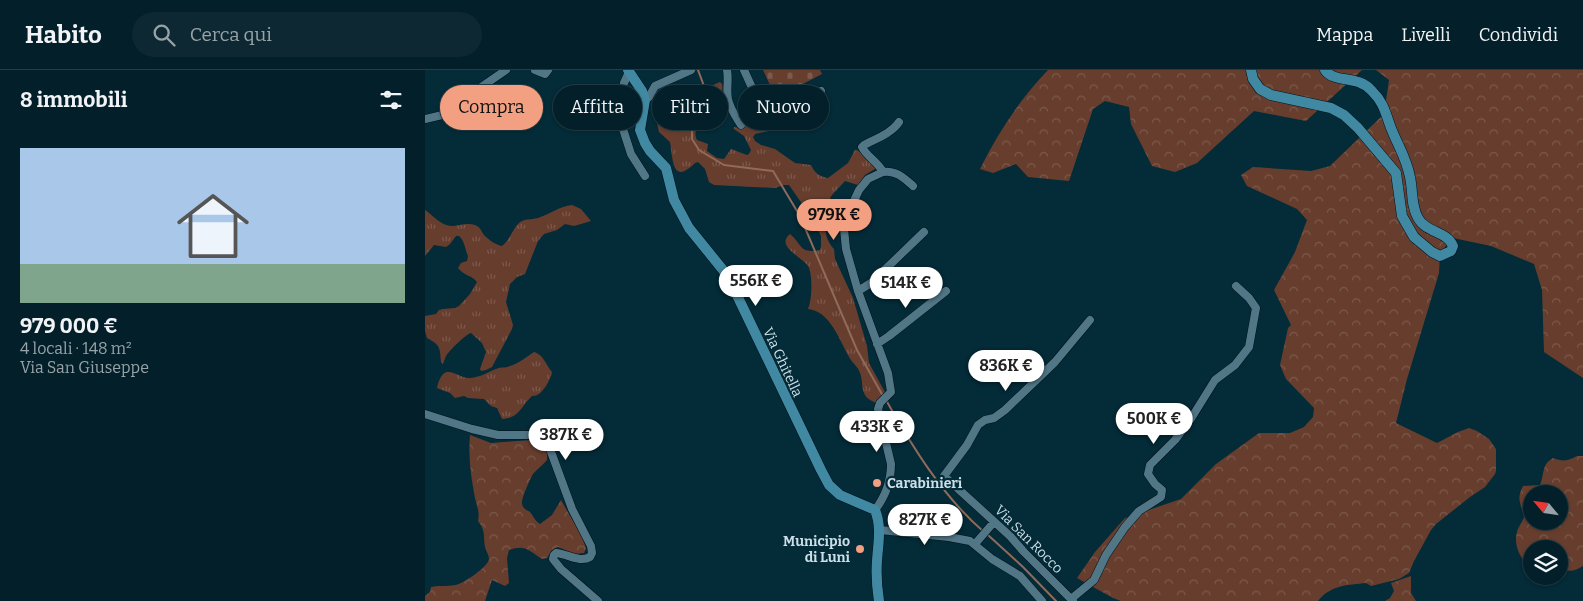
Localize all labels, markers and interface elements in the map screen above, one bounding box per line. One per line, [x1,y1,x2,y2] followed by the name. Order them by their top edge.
[132,12,482,57] search box
[25,21,102,49] text: Habito
[150,21,178,49] icon: search
[190,23,272,46] text: Cerca qui
[1316,24,1373,46] text: Mappa
[1401,24,1451,46] text: Livelli
[1479,24,1558,46] text: Condividi
[440,85,543,130] chip: Compra
[553,85,642,130] chip: Affitta
[652,85,728,130] chip: Filtri
[738,85,829,130] chip: Nuovo
[377,86,405,114] icon: filters
[20,87,128,113] text: 8 immobili
[168,181,258,271] icon: home
[793,198,875,241] pin: 979K €
[808,205,860,224] text: 979K €
[715,264,797,307] pin: 556K €
[865,266,947,309] pin: 514K €
[730,271,782,290] text: 556K €
[881,273,931,292] text: 514K €
[20,313,118,339] text: 979 000 €
[759,325,806,400] street label: Via Ghitella
[20,339,132,358] text: 4 locali · 148 m²
[965,350,1047,392] pin: 836K €
[979,356,1033,375] text: 836K €
[20,358,149,377] text: Via San Giuseppe
[1113,402,1195,445] pin: 500K €
[1127,409,1181,428] text: 500K €
[836,410,918,453] pin: 433K €
[850,417,904,436] text: 433K €
[525,418,607,461] pin: 387K €
[540,425,592,444] text: 387K €
[887,475,963,492] place label: Carabinieri
[871,477,883,489] marker: Carabinieri
[1523,485,1567,530] north arrow
[1523,485,1568,585] map controls
[991,502,1066,577] street label: Via San Rocco
[884,504,966,546] pin: 827K €
[899,510,951,529] text: 827K €
[783,533,851,566] place label: Municipio di Luni
[1523,540,1568,585] button: layers
[854,543,866,555] marker: Municipio di Luni

